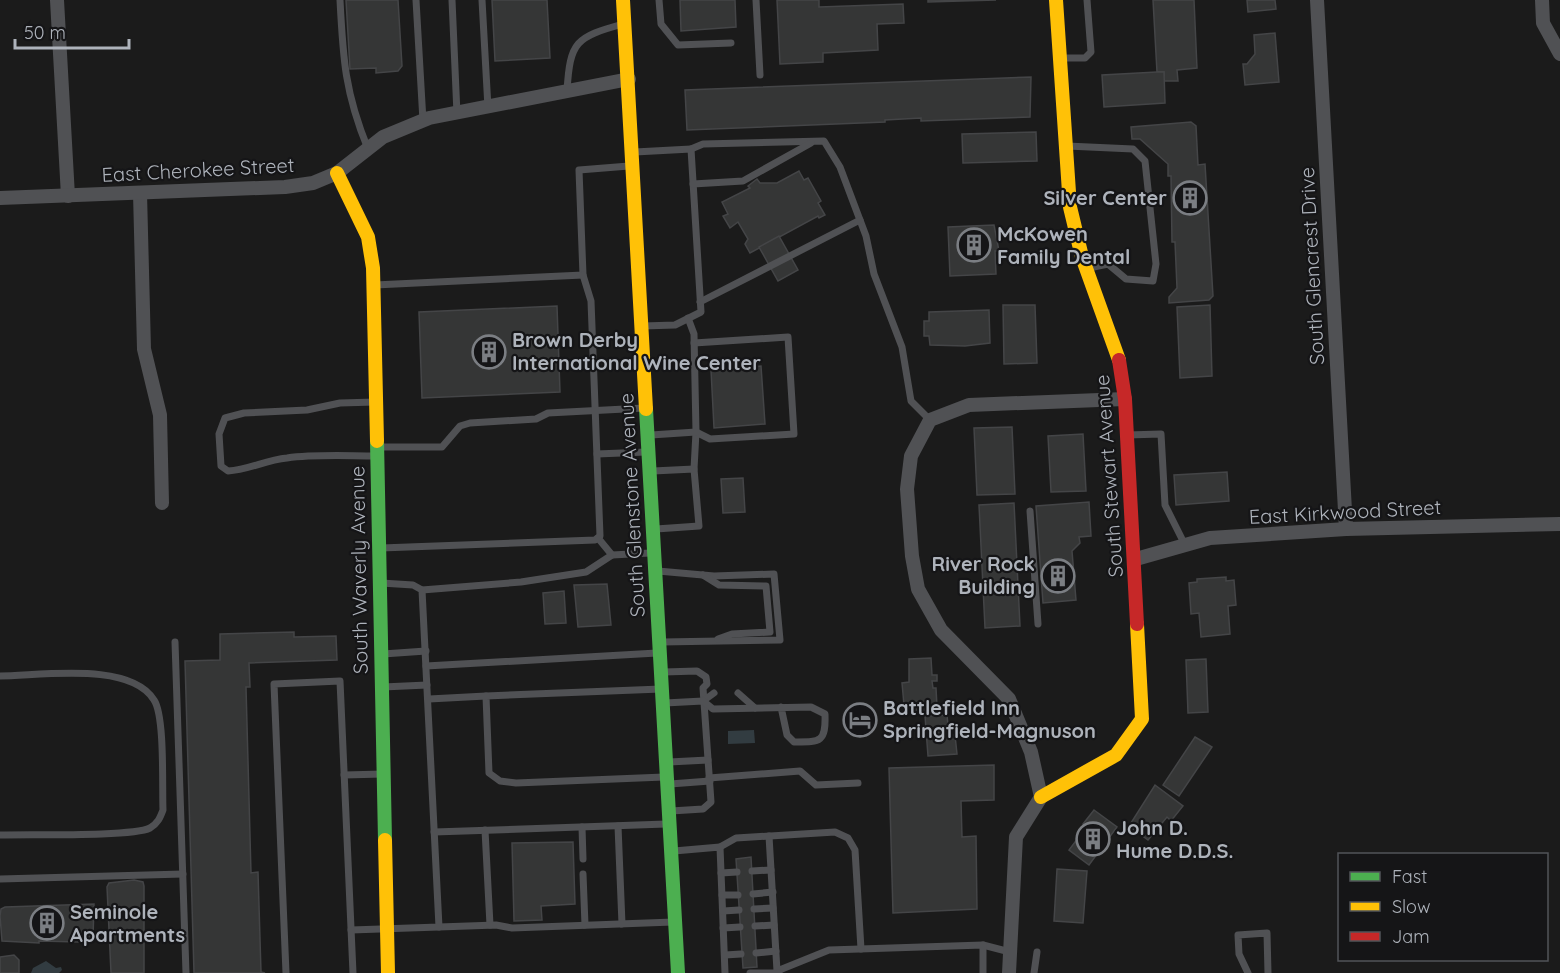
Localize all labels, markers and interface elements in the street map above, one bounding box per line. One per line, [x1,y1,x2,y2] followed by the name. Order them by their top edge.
[15,12,129,50] scale bar
[24,21,66,44] text: 50 m
[101,152,295,187] street label: East Cherokee Street
[1294,166,1329,366] street label: South Glencrest Drive
[1172,180,1208,216] building icon: Silver Center
[1043,185,1167,210] place label: Silver Center
[997,221,1130,269] place label: McKowen Family Dental
[956,227,992,263] building icon: McKowen Family Dental
[512,327,761,375] place label: Brown Derby International Wine Center
[471,334,507,370] building icon: Brown Derby International Wine Center
[1089,374,1128,578] street label: South Stewart Avenue
[613,392,650,618] street label: South Glenstone Avenue
[344,466,373,674] street label: South Waverly Avenue
[1248,494,1442,529] street label: East Kirkwood Street
[931,551,1035,599] place label: River Rock Building
[1040,558,1076,594] building icon: River Rock Building
[883,695,1096,743] place label: Battlefield Inn Springfield-Magnuson
[842,702,878,738] hotel icon: Battlefield Inn Springfield-Magnuson
[1116,815,1233,863] place label: John D. Hume D.D.S.
[1075,821,1111,857] building icon: John D. Hume D.D.S.
[1338,853,1548,961] legend
[1392,865,1427,888] text: Fast
[1392,895,1430,918] text: Slow
[70,899,185,947] place label: Seminole Apartments
[29,905,65,941] building icon: Seminole Apartments
[1392,925,1430,948] text: Jam

